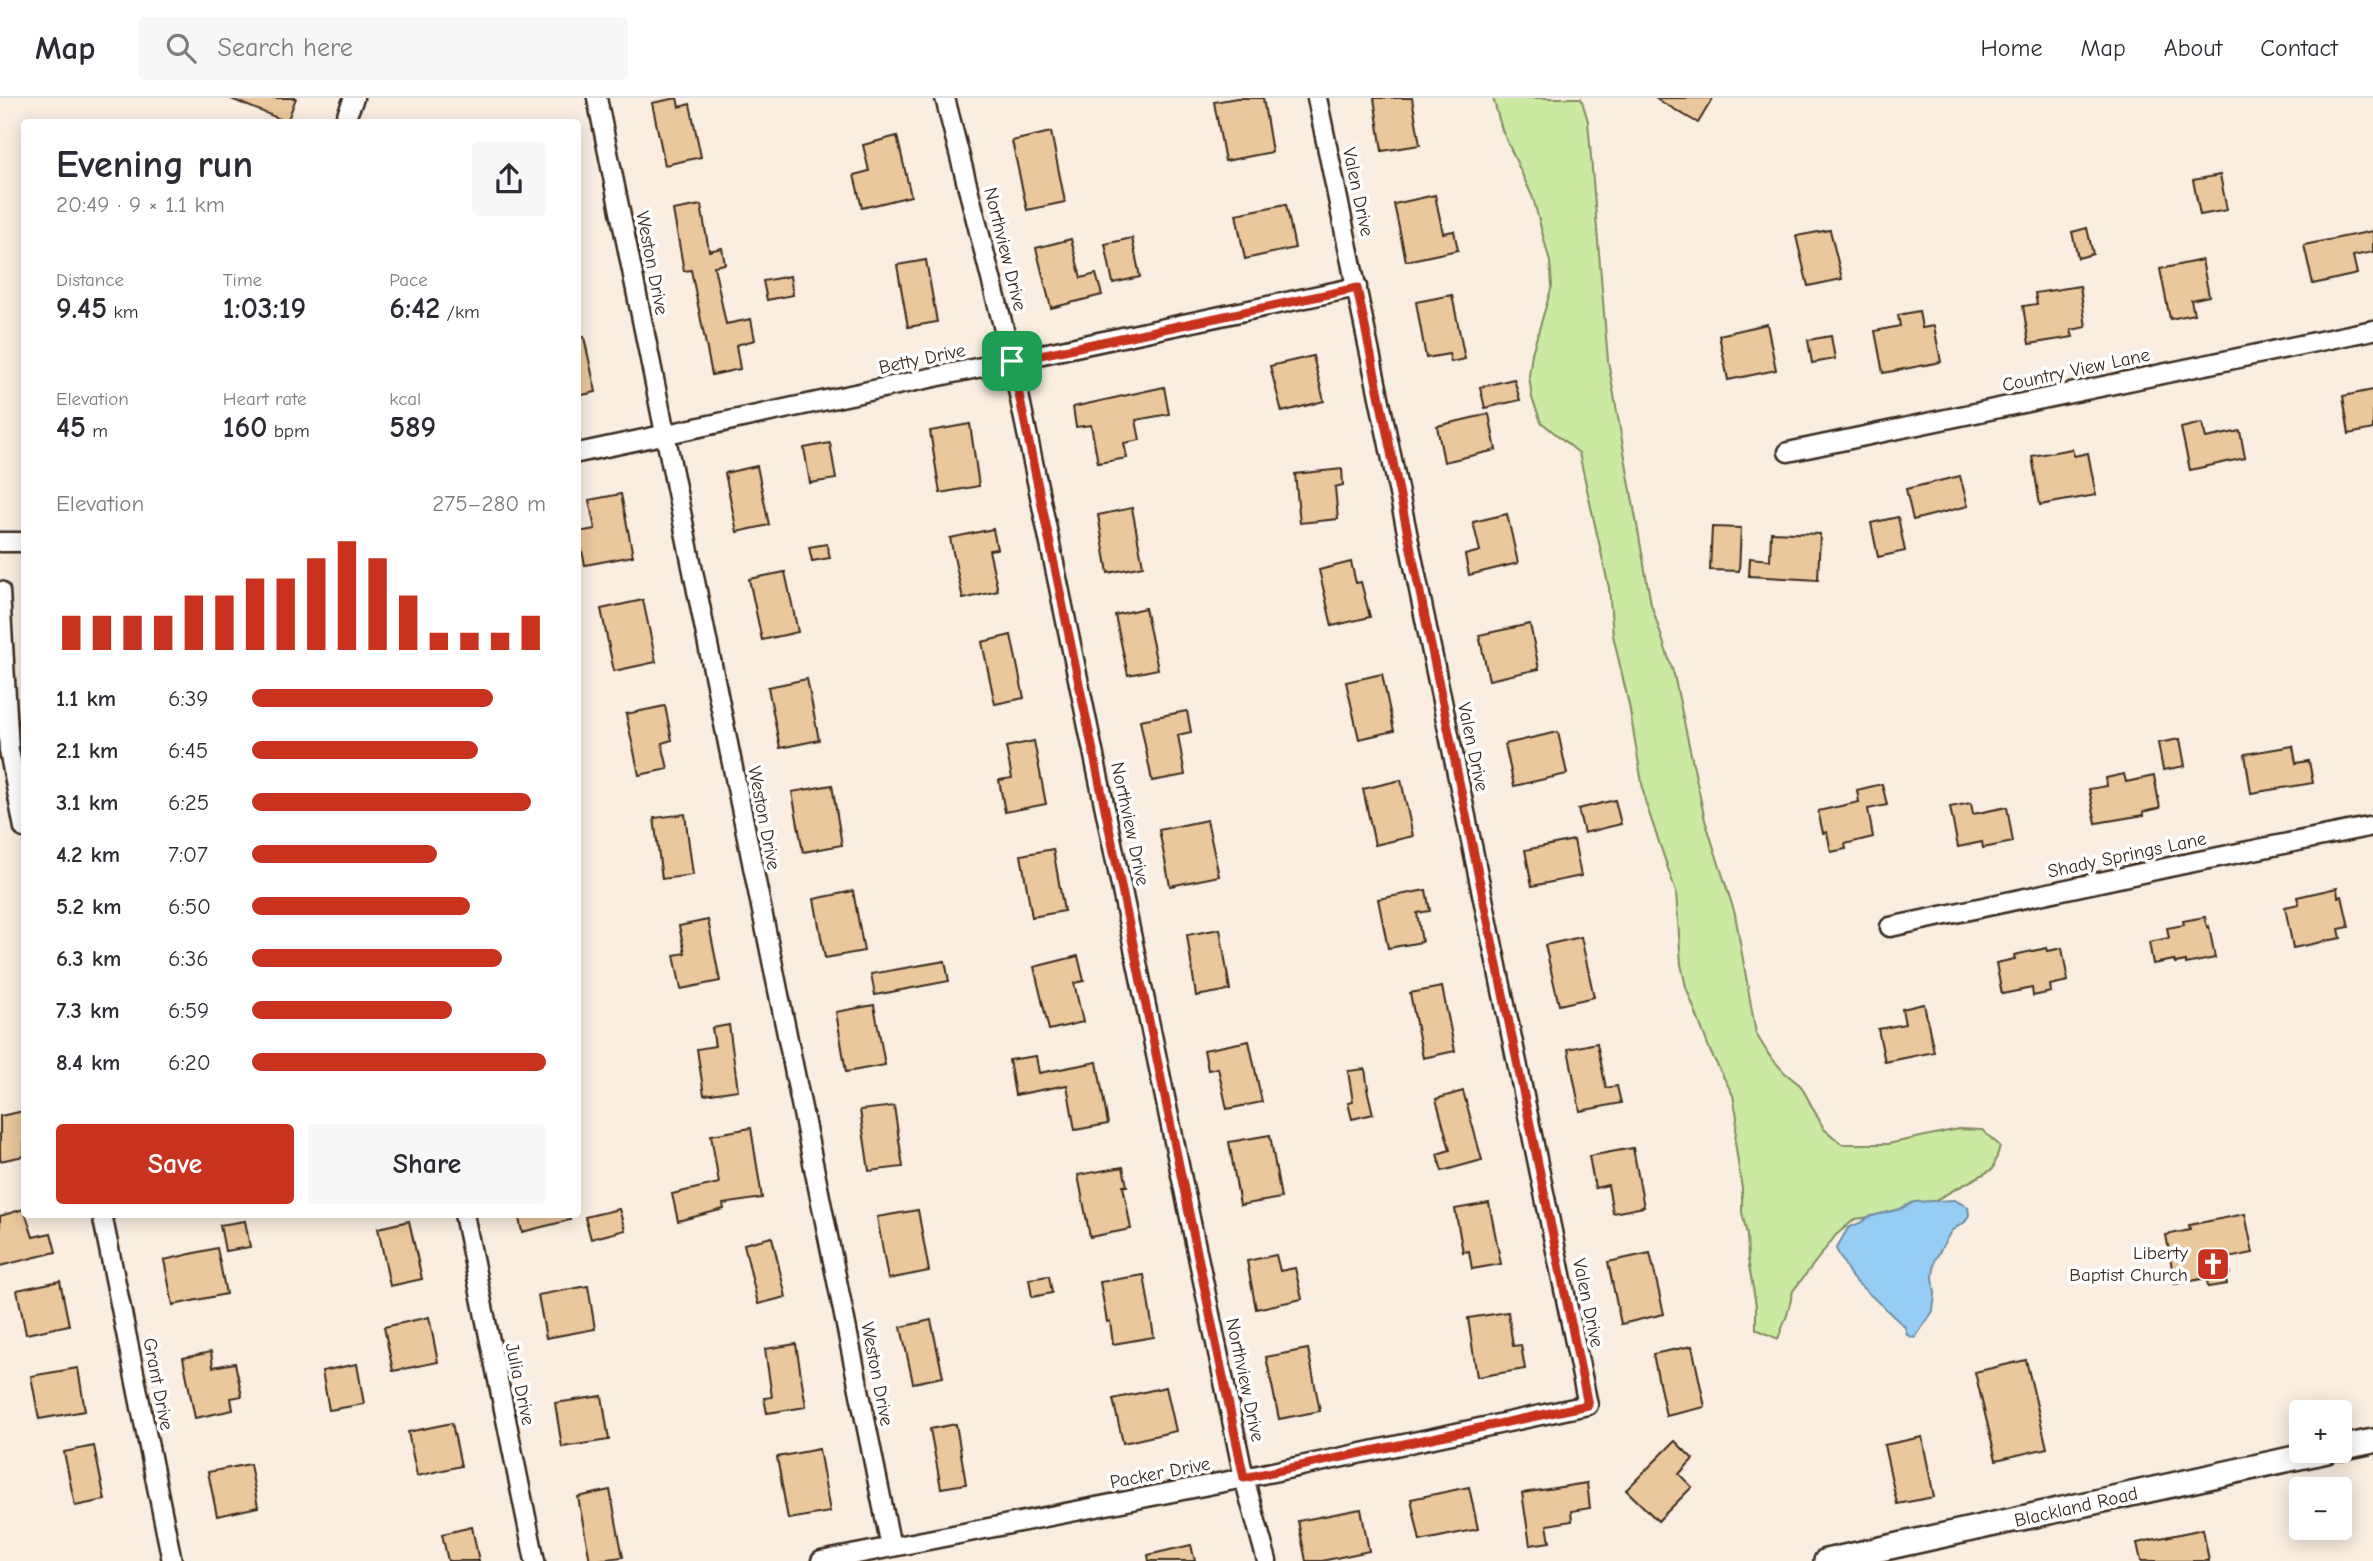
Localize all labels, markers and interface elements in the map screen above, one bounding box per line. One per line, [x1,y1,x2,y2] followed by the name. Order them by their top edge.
[138,17,628,80] search box
[35,29,96,67] text: Map
[162,29,200,67] icon: search
[218,33,353,63] text: Search here
[1981,34,2042,62] text: Home
[2080,34,2126,62] text: Map
[2164,34,2222,62] text: About
[2260,34,2338,62] text: Contact
[472,142,546,216] button: share
[56,143,253,187] text: Evening run
[1338,146,1378,238] street label: Valen Drive
[979,185,1031,313] street label: Northview Drive
[56,191,225,218] text: 20:49 · 9 × 1.1 km
[631,209,673,317] street label: Weston Drive
[56,269,124,291] text: Distance
[223,269,262,291] text: Time
[389,269,428,291] text: Pace
[56,291,107,326] text: 9.45
[223,291,306,326] text: 1:03:19
[389,291,440,326] text: 6:42
[107,301,138,323] text: km
[440,301,480,323] text: /km
[982,331,1042,391] pin
[877,339,967,379] street label: Betty Drive
[993,342,1031,380] icon: arrive
[2000,344,2152,396] street label: Country View Lane
[56,388,129,410] text: Elevation
[223,388,306,410] text: Heart rate
[389,388,421,410] text: kcal
[56,410,86,445] text: 45
[223,410,267,445] text: 160
[389,410,436,445] text: 589
[86,420,108,442] text: m
[267,420,310,442] text: bpm
[56,490,144,517] text: Elevation
[432,490,546,517] text: 275–280 m
[56,685,116,712] text: 1.1 km
[168,685,208,712] text: 6:39
[1453,701,1493,793] street label: Valen Drive
[56,737,118,764] text: 2.1 km
[168,737,208,764] text: 6:45
[1106,760,1154,888] street label: Northview Drive
[743,764,785,872] street label: Weston Drive
[56,789,118,816] text: 3.1 km
[168,789,209,816] text: 6:25
[2046,827,2208,883] street label: Shady Springs Lane
[56,841,120,868] text: 4.2 km
[168,841,208,868] text: 7:07
[56,893,122,920] text: 5.2 km
[168,893,211,920] text: 6:50
[56,945,121,972] text: 6.3 km
[168,945,209,972] text: 6:36
[56,997,120,1024] text: 7.3 km
[168,997,209,1024] text: 6:59
[56,1049,120,1076] text: 8.4 km
[168,1049,211,1076] text: 6:20
[56,1124,294,1204] button: Save
[308,1124,546,1204] button: Share
[2069,1242,2189,1286] place label: Liberty Baptist Church
[2194,1245,2232,1283] church icon: Liberty Baptist Church
[1568,1257,1608,1349] street label: Valen Drive
[1221,1316,1269,1444] street label: Northview Drive
[856,1320,898,1428] street label: Weston Drive
[138,1336,178,1432] street label: Grant Drive
[501,1341,539,1427] street label: Julia Drive
[2289,1400,2352,1540] map controls
[2289,1400,2352,1463] button: +
[1108,1452,1212,1494] street label: Packer Drive
[2289,1477,2352,1540] button: −
[2012,1482,2140,1532] street label: Blackland Road

